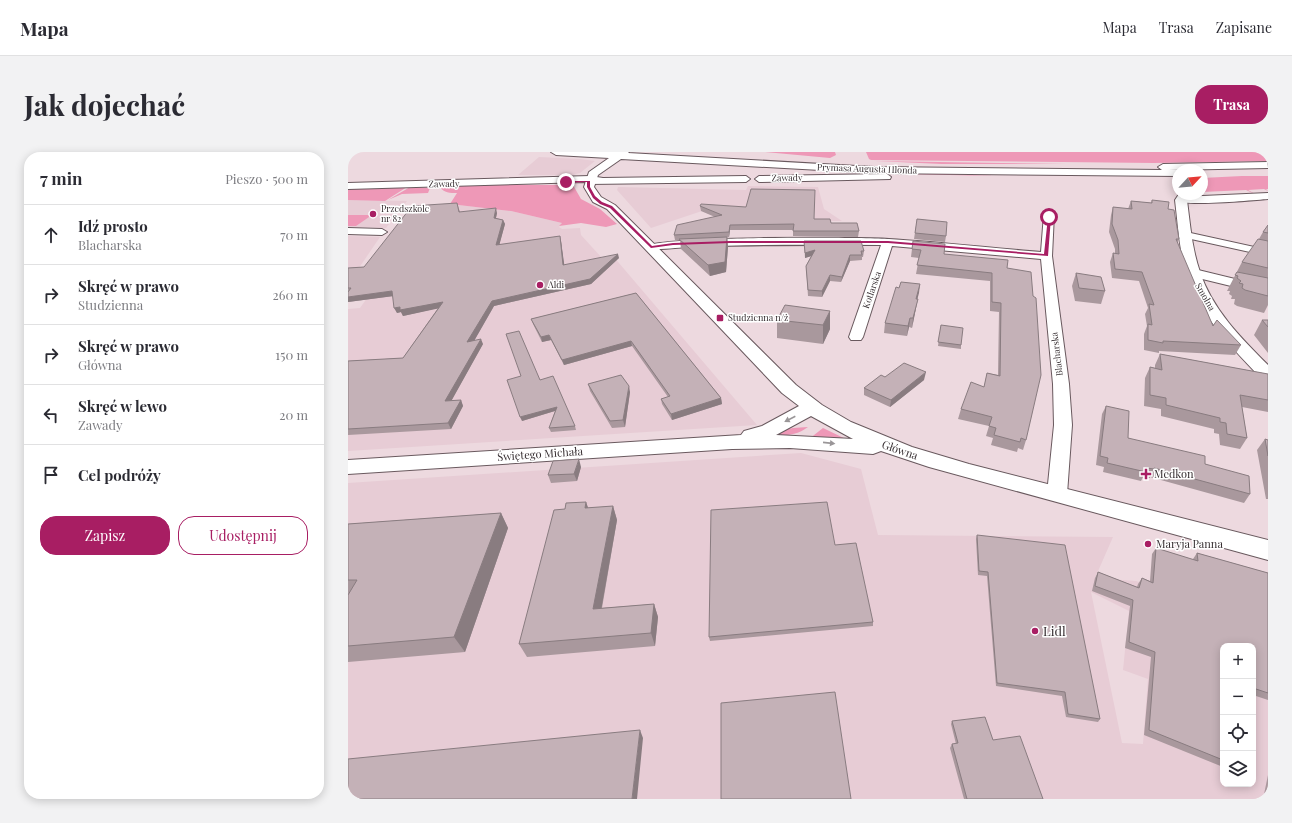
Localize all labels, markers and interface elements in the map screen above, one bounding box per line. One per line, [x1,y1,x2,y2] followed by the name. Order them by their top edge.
[20,15,69,41] text: Mapa
[1102,18,1137,37] text: Mapa
[1159,18,1194,37] text: Trasa
[1216,18,1272,37] text: Zapisane
[1195,85,1268,124] button: Trasa
[24,86,185,123] text: Jak dojechać
[817,160,918,176] street label: Prymasa Augusta Hlonda
[1172,164,1208,200] north arrow
[40,167,83,189] text: 7 min
[225,170,308,187] text: Pieszo · 500 m
[771,171,803,183] street label: Zawady
[557,173,575,191] route end
[428,177,460,189] street label: Zawady
[381,202,430,224] place label: Przedszkole nr 82
[1040,208,1058,226] route start
[368,209,378,219] marker: Przedszkole nr 82
[78,216,148,236] text: Idź prosto
[40,224,62,246] icon: ahead
[280,226,308,243] text: 70 m
[78,236,142,253] text: Blacharska
[859,269,883,310] street label: Kotlarska
[78,276,179,296] text: Skręć w prawo
[547,278,564,290] place label: Aldi
[535,280,545,290] marker: Aldi
[1193,280,1219,313] street label: Smolna
[40,284,62,306] icon: right
[272,286,308,303] text: 260 m
[78,296,143,313] text: Studzienna
[728,311,788,323] place label: Studzienna n/ż
[715,313,725,323] marker: Studzienna n/ż
[1047,331,1065,377] street label: Blacharska
[78,336,179,356] text: Skręć w prawo
[40,344,62,366] icon: right
[275,346,308,363] text: 150 m
[78,356,122,373] text: Główna
[78,396,167,416] text: Skręć w lewo
[40,404,62,426] icon: left
[279,406,308,423] text: 20 m
[78,416,123,433] text: Zawady
[784,416,796,422] one-way arrow
[880,436,921,463] street label: Główna
[823,440,835,446] one-way arrow
[497,443,584,464] street label: Świętego Michała
[40,464,62,486] icon: arrive
[78,465,161,485] text: Cel podróży
[1154,466,1194,481] place label: Medkon
[1141,469,1151,479] marker: Medkon
[40,516,170,555] button: Zapisz
[178,516,308,555] button: Udostępnij
[1156,536,1223,551] place label: Maryja Panna
[1143,539,1153,549] marker: Maryja Panna
[1043,622,1066,639] place label: Lidl
[1030,626,1040,636] marker: Lidl
[1220,643,1256,787] map controls
[1220,643,1256,679] button: +
[1220,679,1256,715] button: −
[1220,715,1256,751] button: locate
[1220,751,1256,787] button: layers

